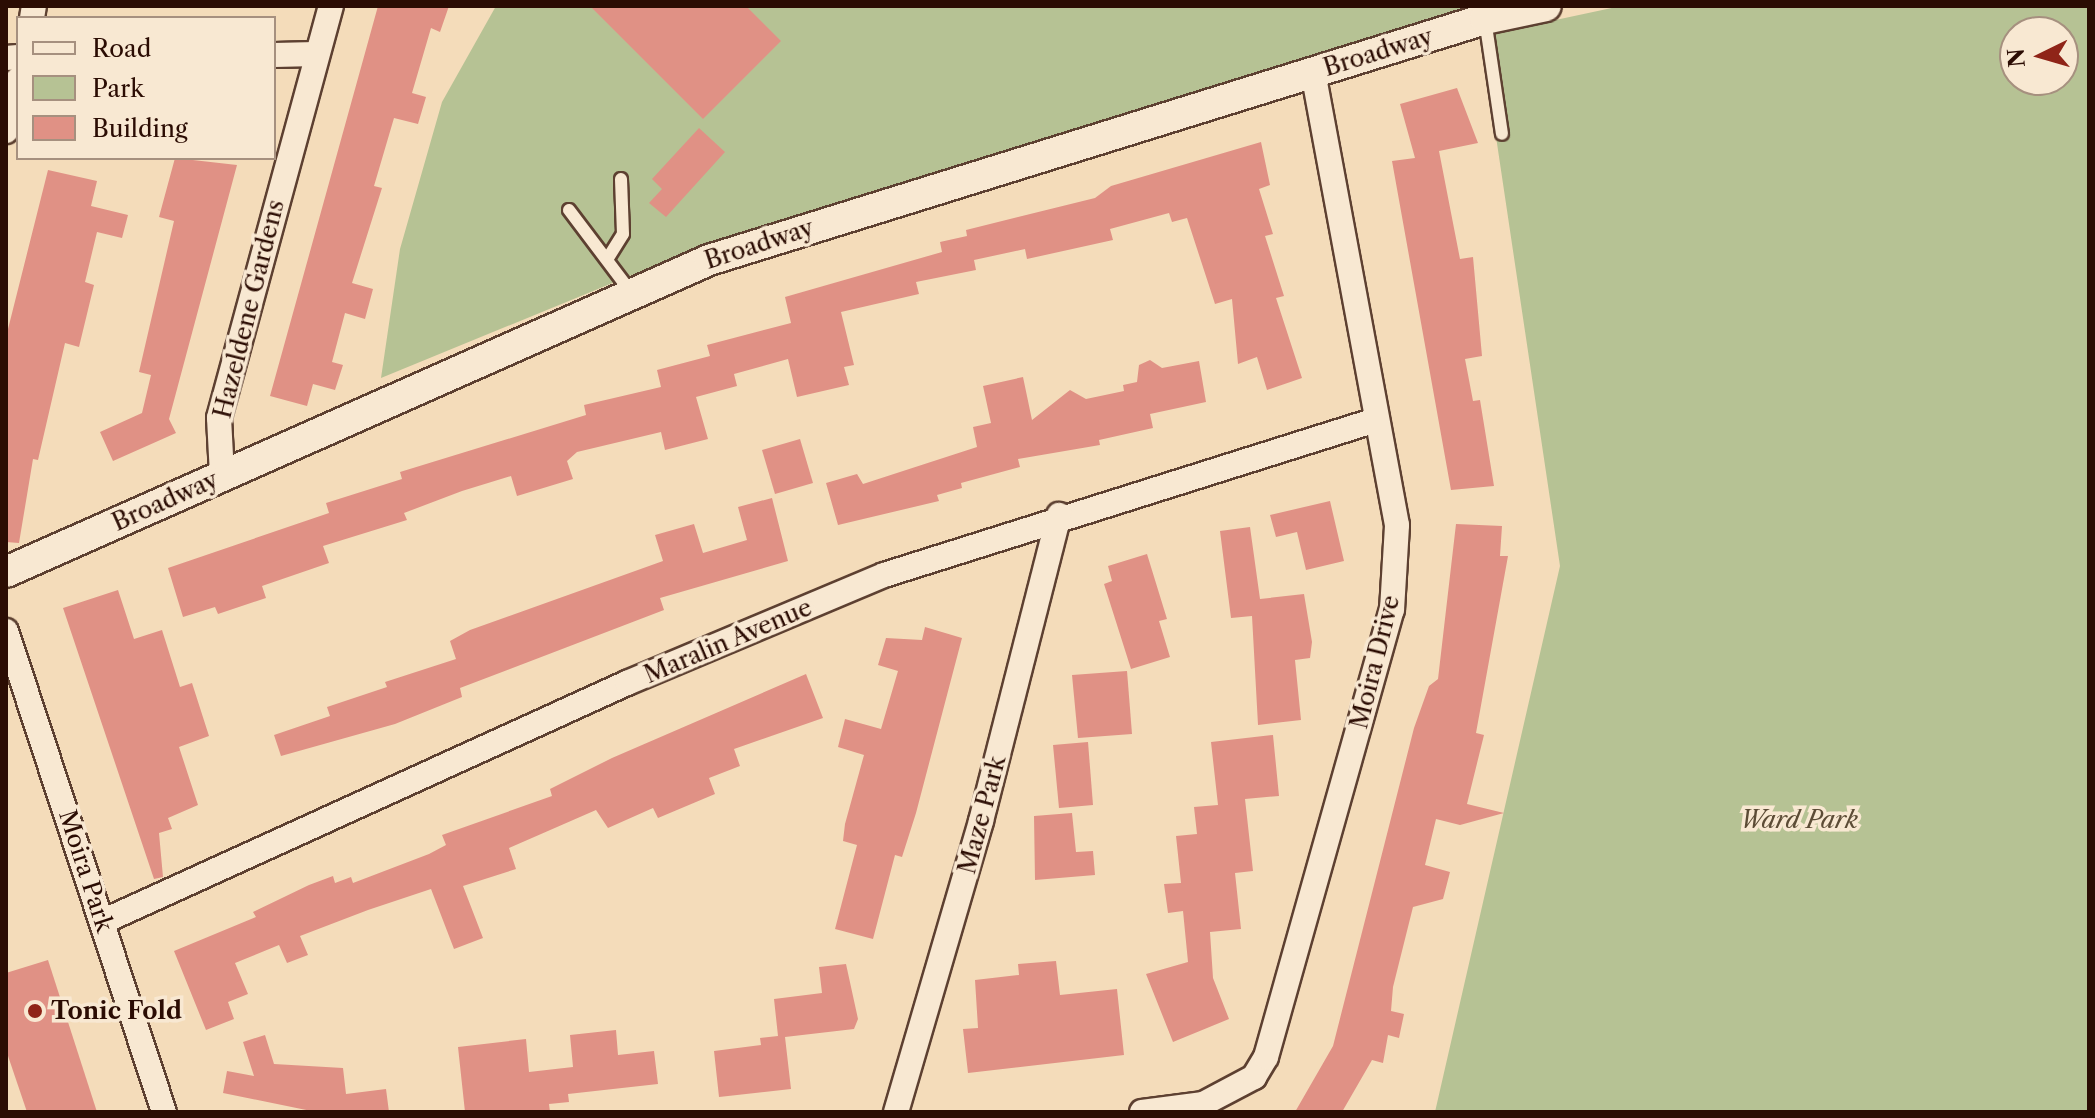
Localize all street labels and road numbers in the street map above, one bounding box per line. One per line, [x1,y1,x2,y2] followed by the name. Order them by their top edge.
[1320,22,1436,82] street label: Broadway
[208,197,290,421] street label: Hazeldene Gardens
[701,213,817,275] street label: Broadway
[108,465,222,537] street label: Broadway
[639,592,817,690] street label: Maralin Avenue
[1344,592,1406,732] street label: Moira Drive
[952,753,1012,877] street label: Maze Park
[53,806,119,936] street label: Moira Park

